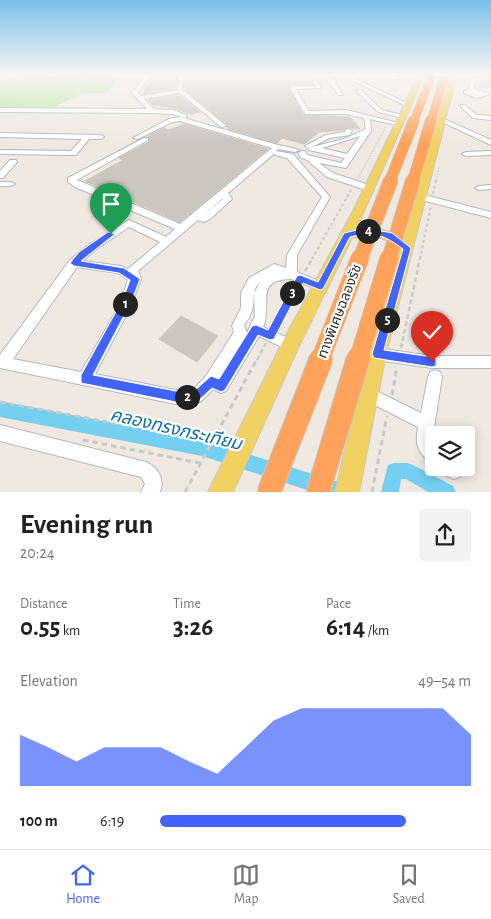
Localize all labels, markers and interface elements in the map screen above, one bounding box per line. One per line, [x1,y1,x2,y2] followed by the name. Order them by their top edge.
[90,183,132,234] pin
[97,190,125,218] icon: arrive
[356,218,380,244] pin: 4
[365,224,372,238] text: 4
[315,262,364,360] street label: ทางพิเศษฉลองรัช
[280,280,304,306] pin: 3
[289,286,296,300] text: 3
[112,292,138,316] pin: 1
[123,297,128,311] text: 1
[374,308,400,332] pin: 5
[411,311,453,362] pin
[384,313,391,327] text: 5
[418,318,446,346] icon: check
[174,384,200,410] pin: 2
[184,390,191,404] text: 2
[108,405,245,454] water label: คลองทรงกระเทียม
[425,426,475,476] map controls
[425,426,475,476] button: layers
[419,509,471,561] button: share
[20,511,153,539] text: Evening run
[20,545,54,561] text: 20:24
[20,597,67,611] text: Distance
[173,597,201,611] text: Time
[326,597,351,611] text: Pace
[20,615,60,640] text: 0.55
[173,615,213,640] text: 3:26
[326,615,365,640] text: 6:14
[60,624,80,638] text: km
[365,624,389,638] text: /km
[20,673,78,689] text: Elevation
[418,673,471,689] text: 49–54 m
[20,813,58,829] text: 100 m
[100,813,124,829] text: 6:19
[66,861,100,908] tab: Home
[232,861,260,908] tab: Map
[393,861,425,908] tab: Saved

